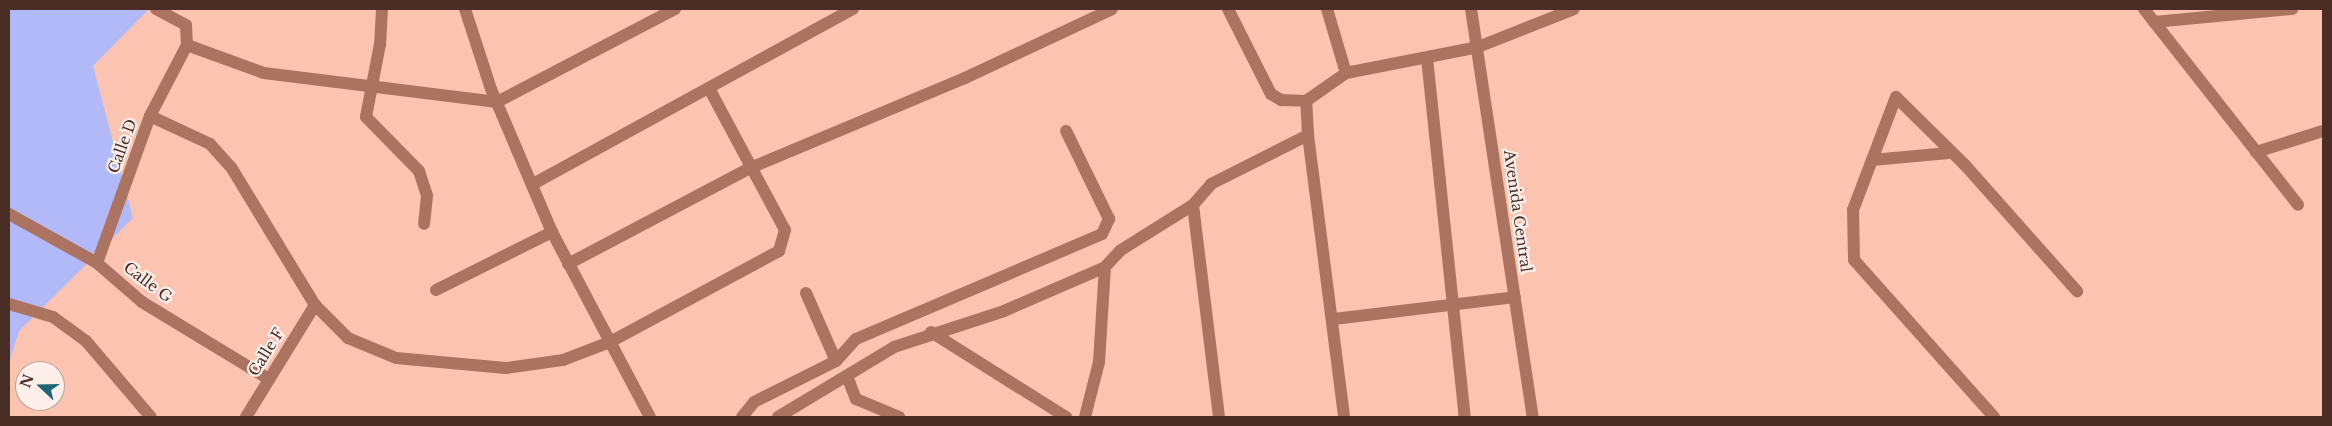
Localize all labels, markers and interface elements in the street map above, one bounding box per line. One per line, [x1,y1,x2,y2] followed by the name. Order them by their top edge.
[104,116,140,176] street label: Calle D
[1501,149,1535,273] street label: Avenida Central
[120,258,176,306] street label: Calle G
[244,325,288,379] street label: Calle F
[15,361,65,411] north arrow
[16,372,38,390] text: N

